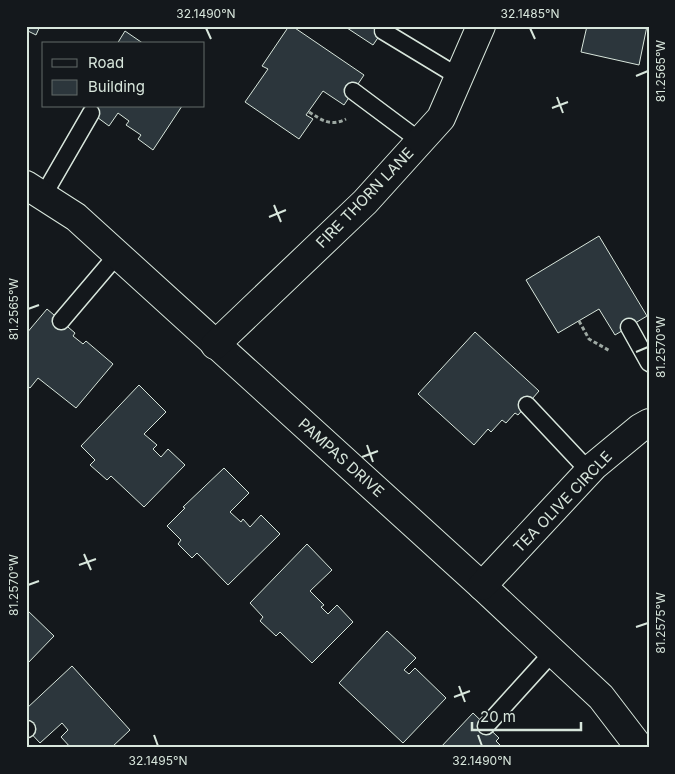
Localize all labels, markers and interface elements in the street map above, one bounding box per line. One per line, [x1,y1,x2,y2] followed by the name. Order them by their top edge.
[176,6,236,21] text: 32.1490°N
[500,6,560,21] text: 32.1485°N
[653,40,668,102] text: 81.2565°W
[42,42,205,108] legend
[88,53,124,72] text: Road
[88,77,145,96] text: Building
[312,143,417,252] street label: FIRE THORN LANE
[6,278,21,340] text: 81.2565°W
[653,316,668,378] text: 81.2570°W
[295,414,388,501] street label: PAMPAS DRIVE
[509,447,616,556] street label: TEA OLIVE CIRCLE
[6,554,21,616] text: 81.2570°W
[653,592,668,654] text: 81.2575°W
[472,699,581,731] scale bar
[480,707,516,726] text: 20 m
[128,753,188,768] text: 32.1495°N
[452,753,512,768] text: 32.1490°N

